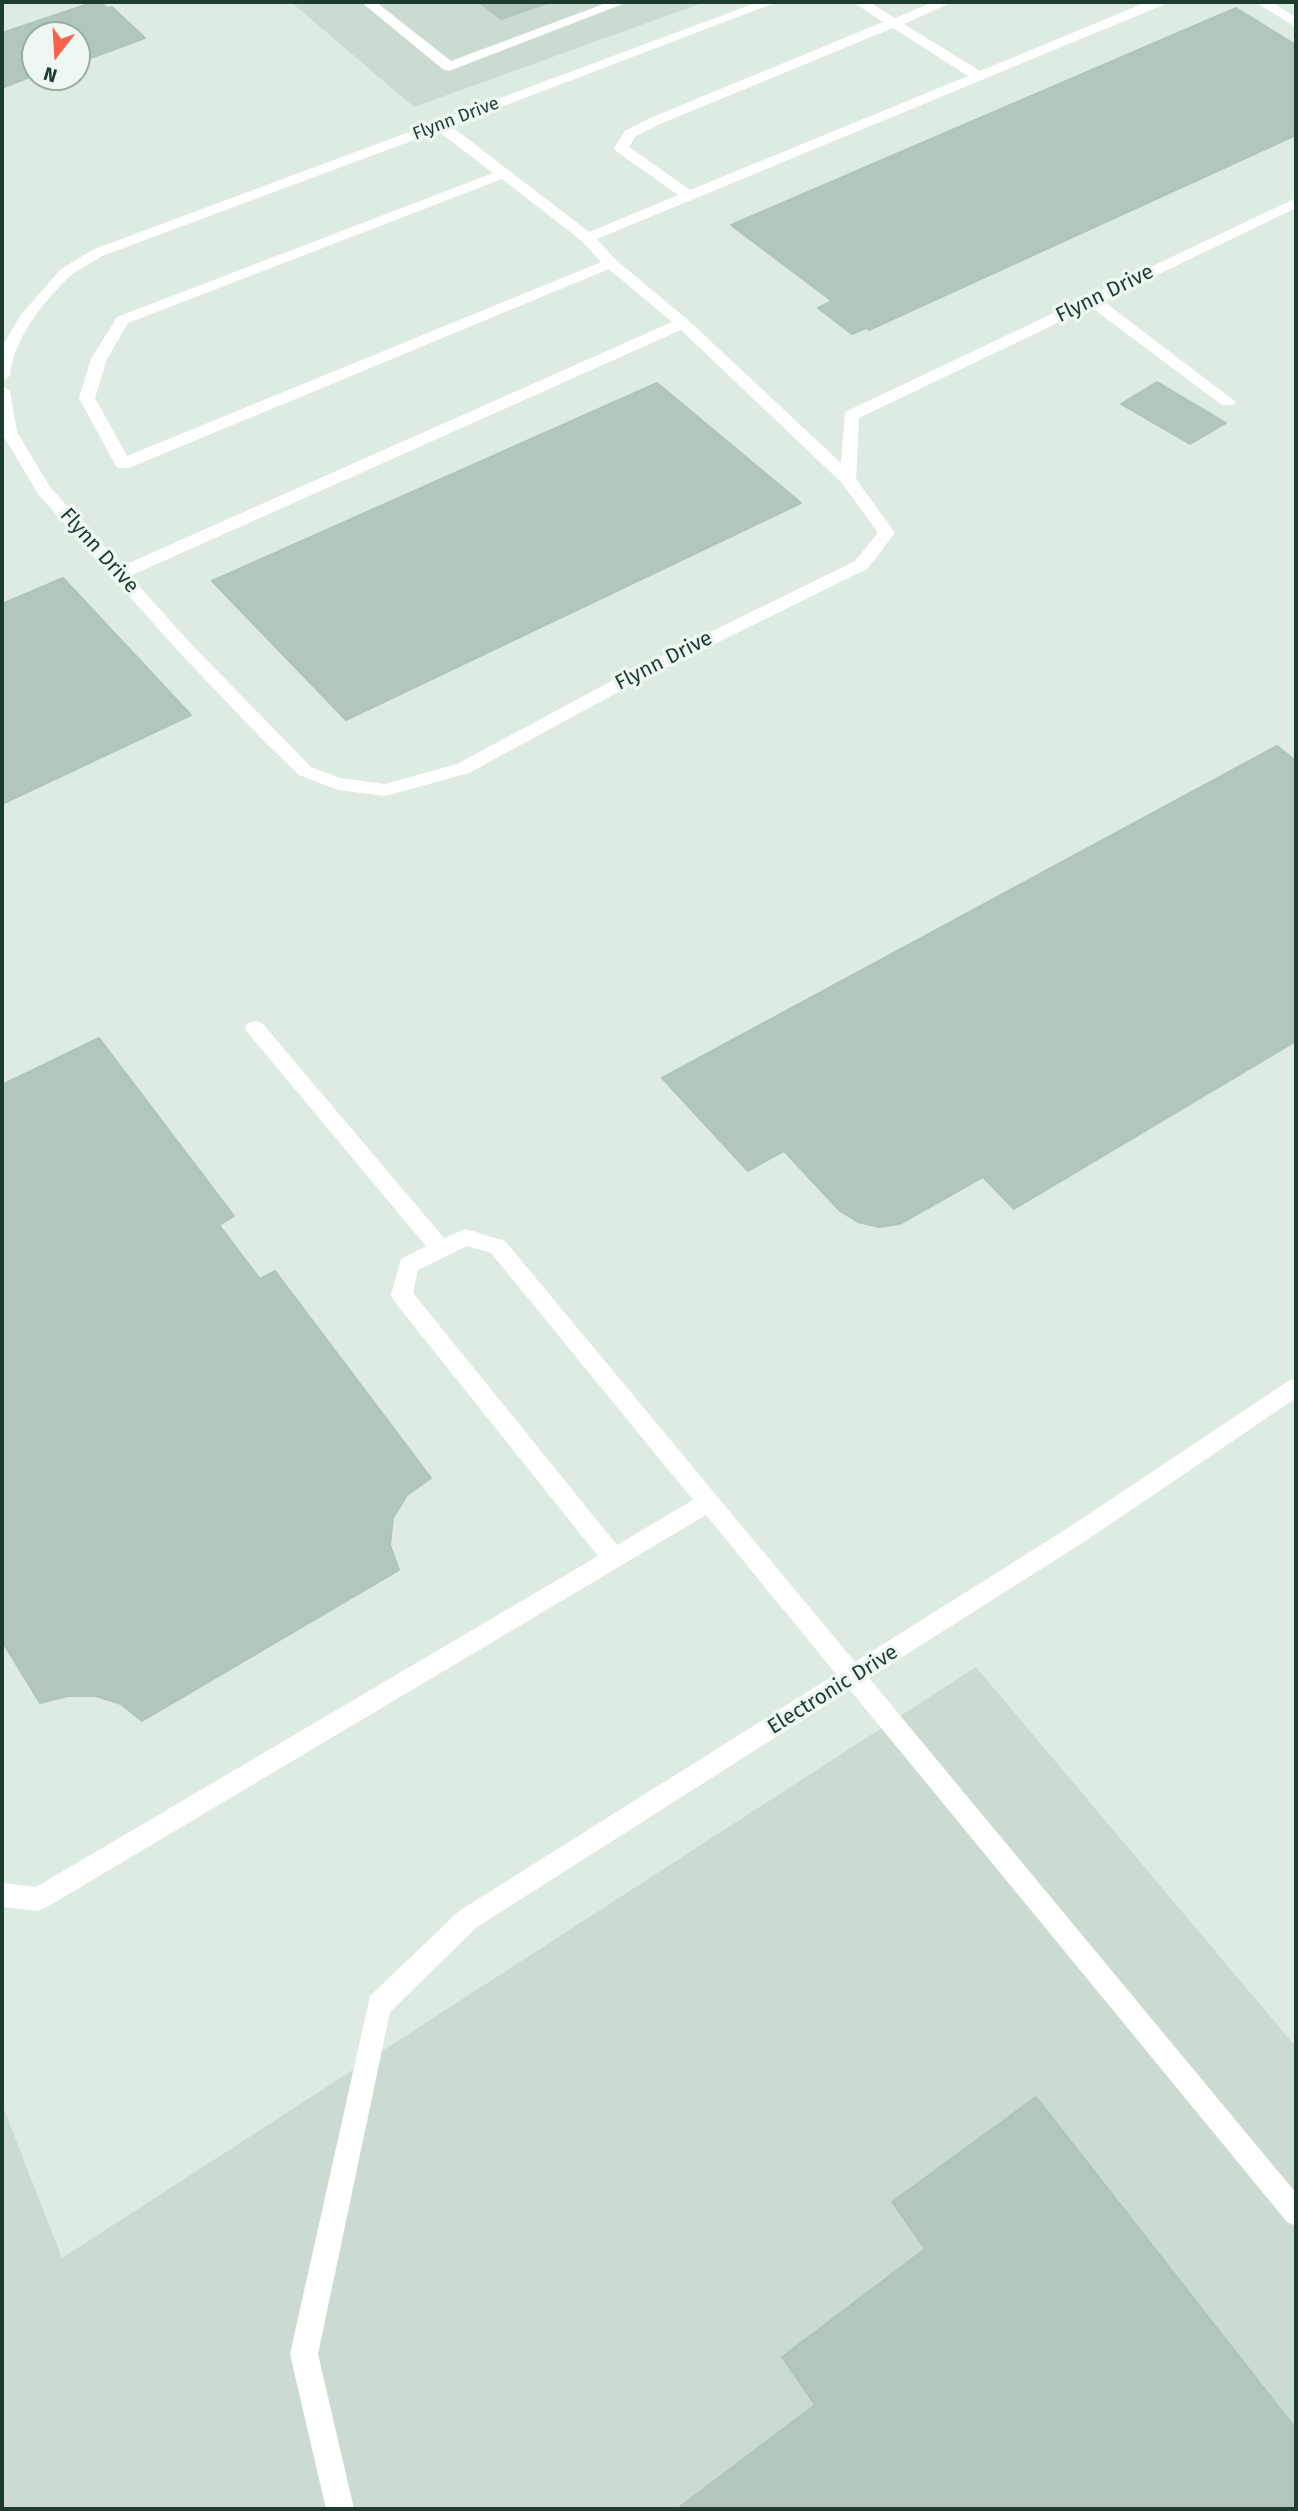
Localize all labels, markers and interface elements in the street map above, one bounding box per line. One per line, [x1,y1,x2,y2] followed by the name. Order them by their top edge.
[21,21,91,91] north arrow
[41,62,60,87] text: N
[410,93,502,145] street label: Flynn Drive
[1052,259,1158,329] street label: Flynn Drive
[54,503,144,599] street label: Flynn Drive
[611,626,717,696] street label: Flynn Drive
[763,1640,903,1740] street label: Electronic Drive

